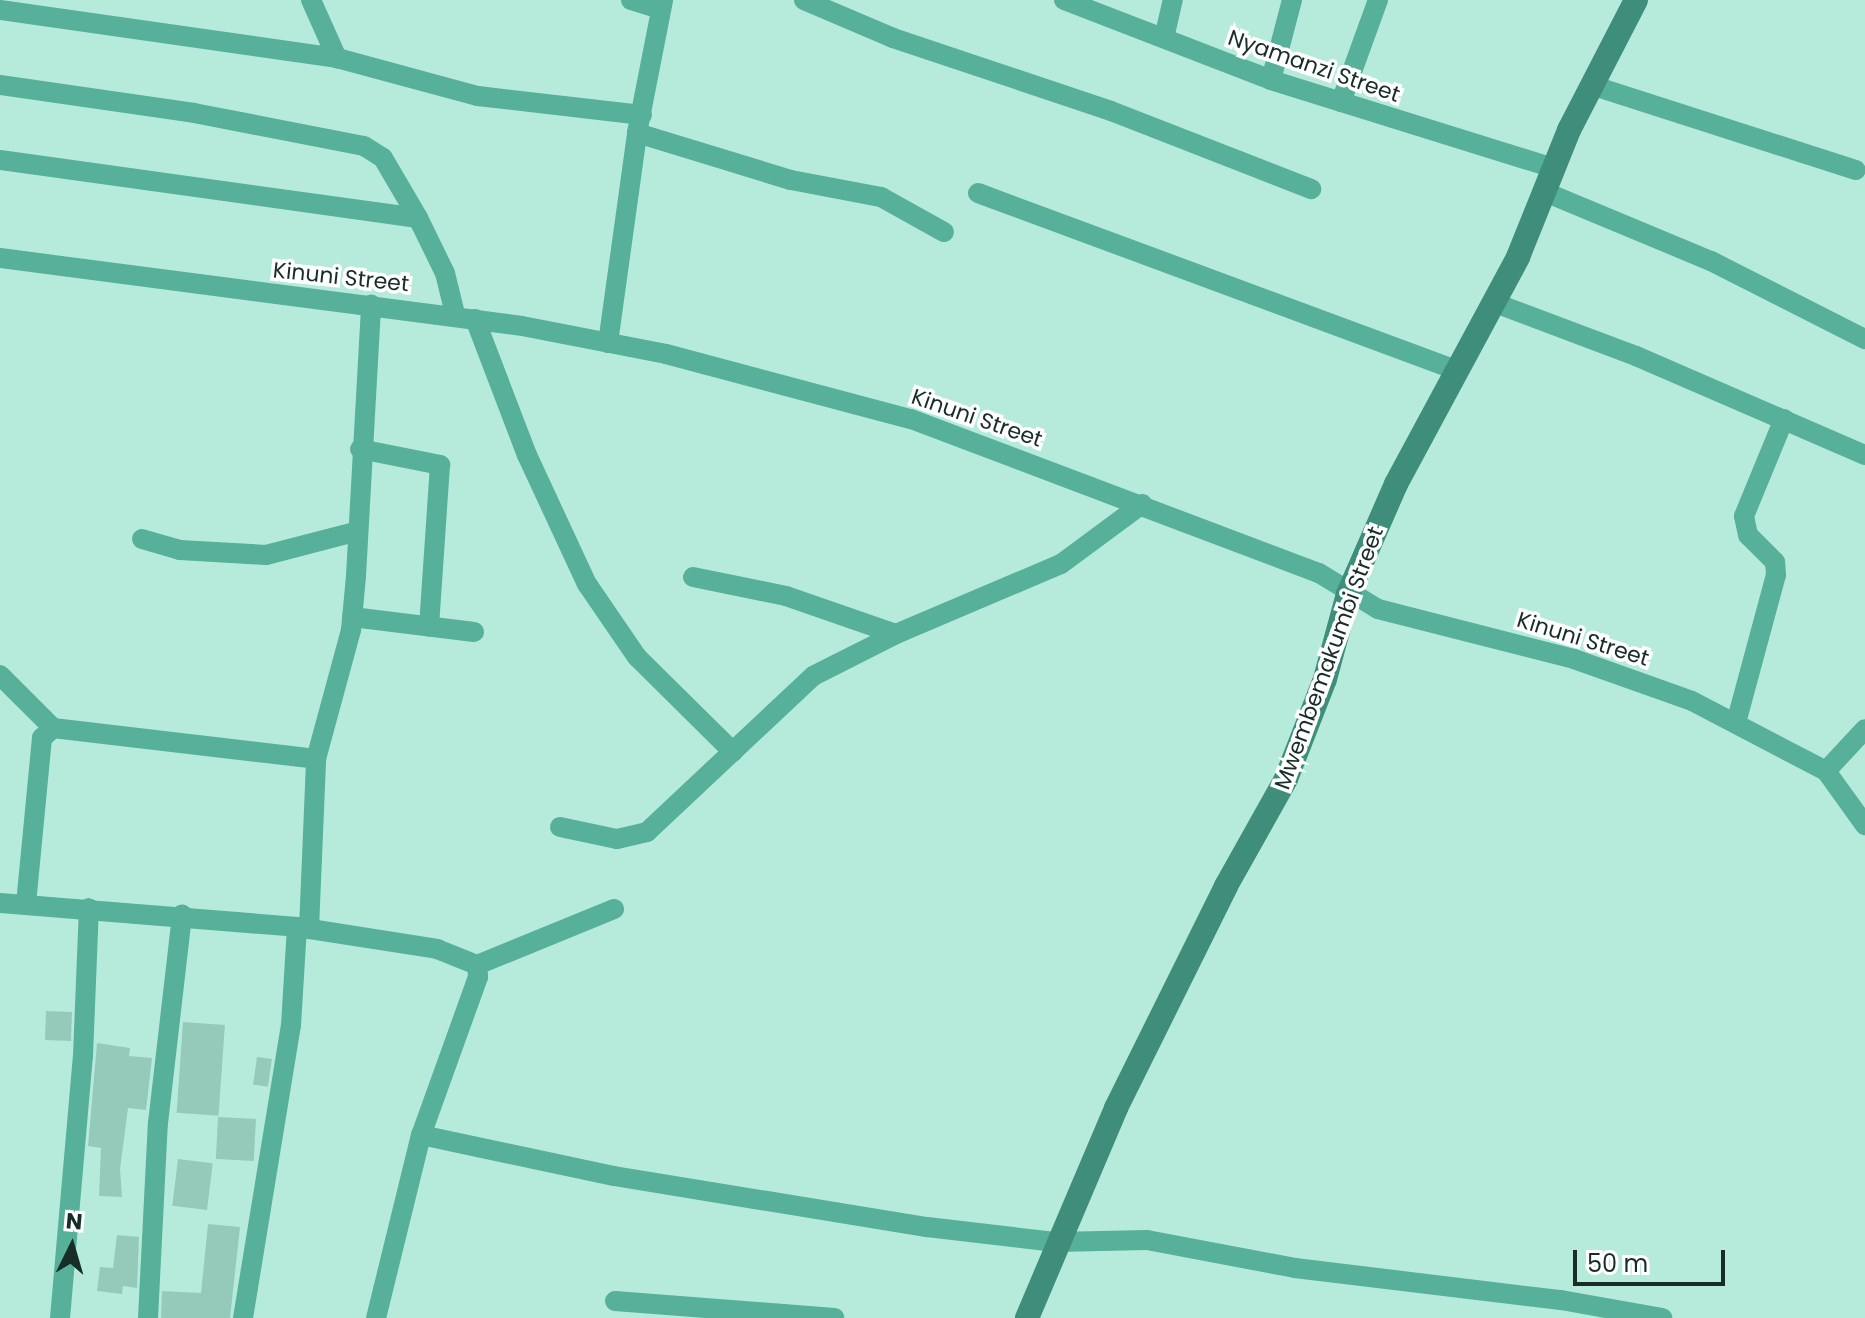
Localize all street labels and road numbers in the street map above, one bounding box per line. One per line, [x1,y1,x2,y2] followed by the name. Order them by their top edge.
[1225,24,1403,108] street label: Nyamanzi Street
[272,257,410,297] street label: Kinuni Street
[908,383,1046,453] street label: Kinuni Street
[1269,523,1389,793] street label: Mwembemakumbi Street
[1514,606,1652,672] street label: Kinuni Street

